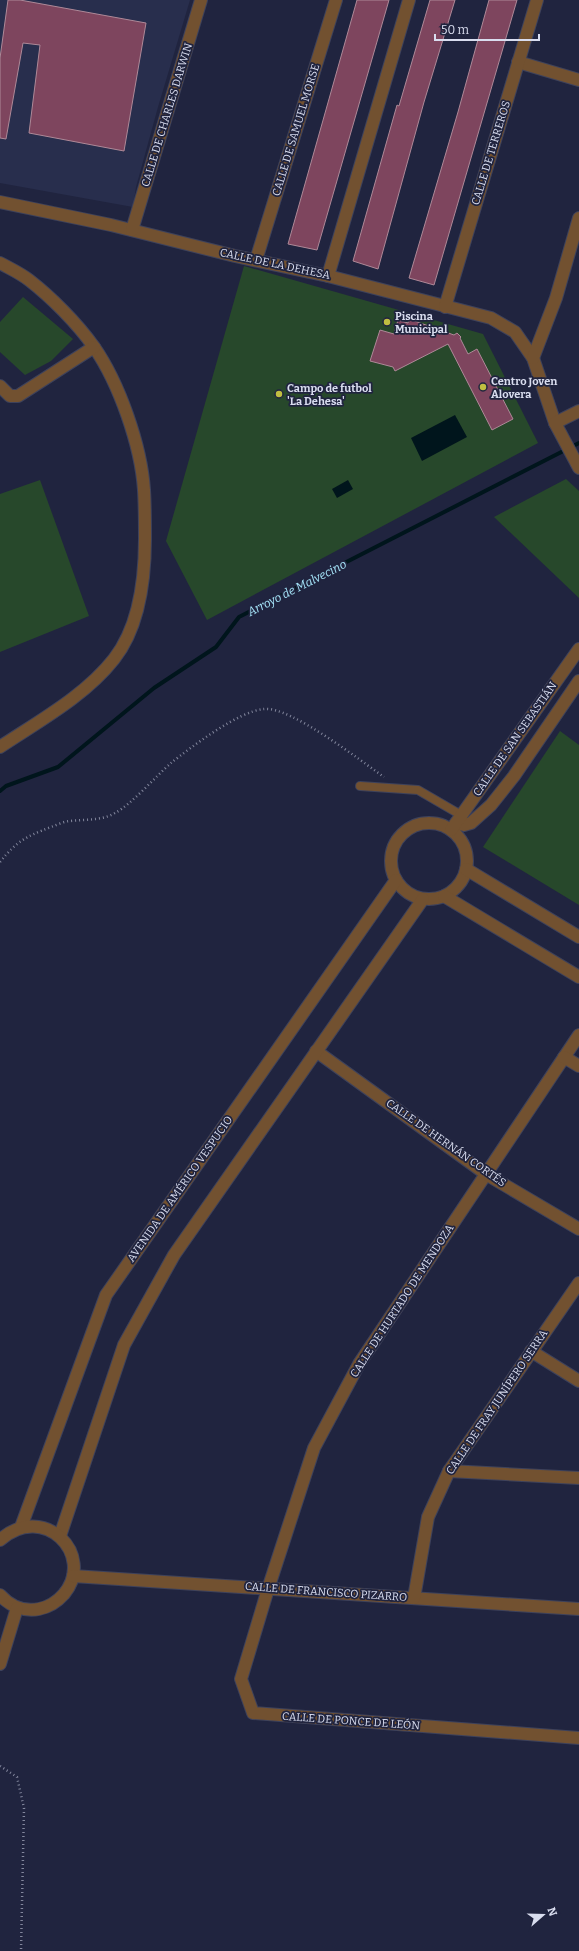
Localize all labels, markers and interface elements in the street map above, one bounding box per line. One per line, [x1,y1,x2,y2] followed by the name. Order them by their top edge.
[435,16,539,42] scale bar
[441,23,470,37] text: 50 m
[139,41,195,188] street label: CALLE DE CHARLES DARWIN
[270,62,322,198] street label: CALLE DE SAMUEL MORSE
[469,99,513,207] street label: CALLE DE TERREROS
[219,246,332,282] street label: CALLE DE LA DEHESA
[395,310,448,336] place label: Piscina Municipal
[382,317,392,327] marker: Piscina Municipal
[491,375,557,401] place label: Centro Joven Alovera
[287,382,372,408] place label: Campo de futbol 'La Dehesa'
[478,382,488,392] marker: Centro Joven Alovera
[274,389,284,399] marker: Campo de futbol 'La Dehesa'
[244,557,349,619] water label: Arroyo de Malvecino
[470,679,560,799] street label: CALLE DE SAN SEBASTIÁN
[384,1096,509,1189] street label: CALLE DE HERNÁN CORTÉS
[124,1113,235,1264] street label: AVENIDA DE AMÉRICO VESPUCIO
[348,1222,457,1380] street label: CALLE DE HURTADO DE MENDOZA
[443,1326,551,1477] street label: CALLE DE FRAY JUNÍPERO SERRA
[244,1580,408,1604] street label: CALLE DE FRANCISCO PIZARRO
[282,1709,421,1732] street label: CALLE DE PONCE DE LEÓN
[523,1895,563,1935] north arrow
[544,1906,560,1918] text: N

